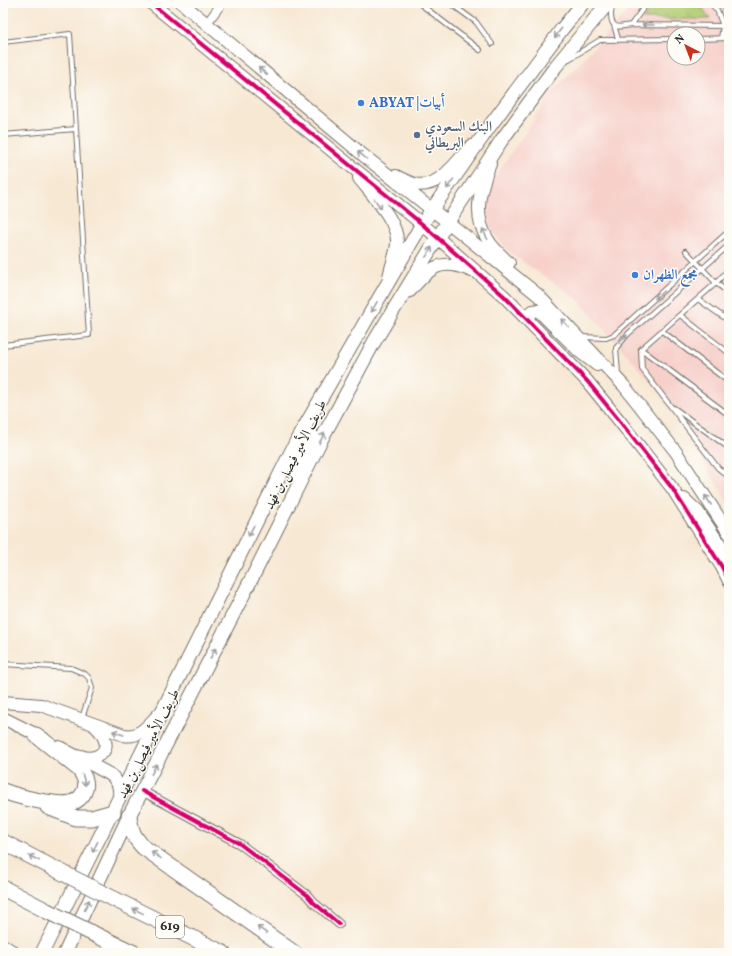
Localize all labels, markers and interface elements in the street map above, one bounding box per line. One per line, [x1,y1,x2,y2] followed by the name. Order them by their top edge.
[642,21,655,29] one-way arrow
[666,26,706,66] north arrow
[554,28,562,39] one-way arrow
[672,31,688,48] text: N
[257,66,268,75] one-way arrow
[369,92,445,113] place label: ABYAT |أبيات
[356,98,366,108] marker: ABYAT |أبيات
[424,118,492,154] place label: البنك السعودي البريطاني
[412,130,422,140] marker: البنك السعودي البريطاني
[357,150,367,159] one-way arrow
[446,179,454,190] one-way arrow
[374,198,382,209] one-way arrow
[481,229,488,241] one-way arrow
[425,246,433,258] one-way arrow
[643,266,697,287] place label: مجمع الظهران
[630,270,640,280] marker: مجمع الظهران
[654,290,664,299] one-way arrow
[370,301,378,313] one-way arrow
[560,318,570,328] one-way arrow
[619,334,628,344] one-way arrow
[258,396,332,513] street label: طريف الأمير فيصل بن فهد
[319,432,327,444] one-way arrow
[704,495,712,506] one-way arrow
[247,525,255,537] one-way arrow
[210,648,217,660] one-way arrow
[111,685,185,802] street label: طريف الأمير فيصل بن فهد
[111,729,124,736] one-way arrow
[150,763,158,775] one-way arrow
[81,773,88,786] one-way arrow
[91,841,99,853] one-way arrow
[150,851,161,859] one-way arrow
[28,854,40,861] one-way arrow
[84,899,91,911] one-way arrow
[132,907,144,914] one-way arrow
[156,916,184,938] road number: 619
[256,926,267,935] one-way arrow

